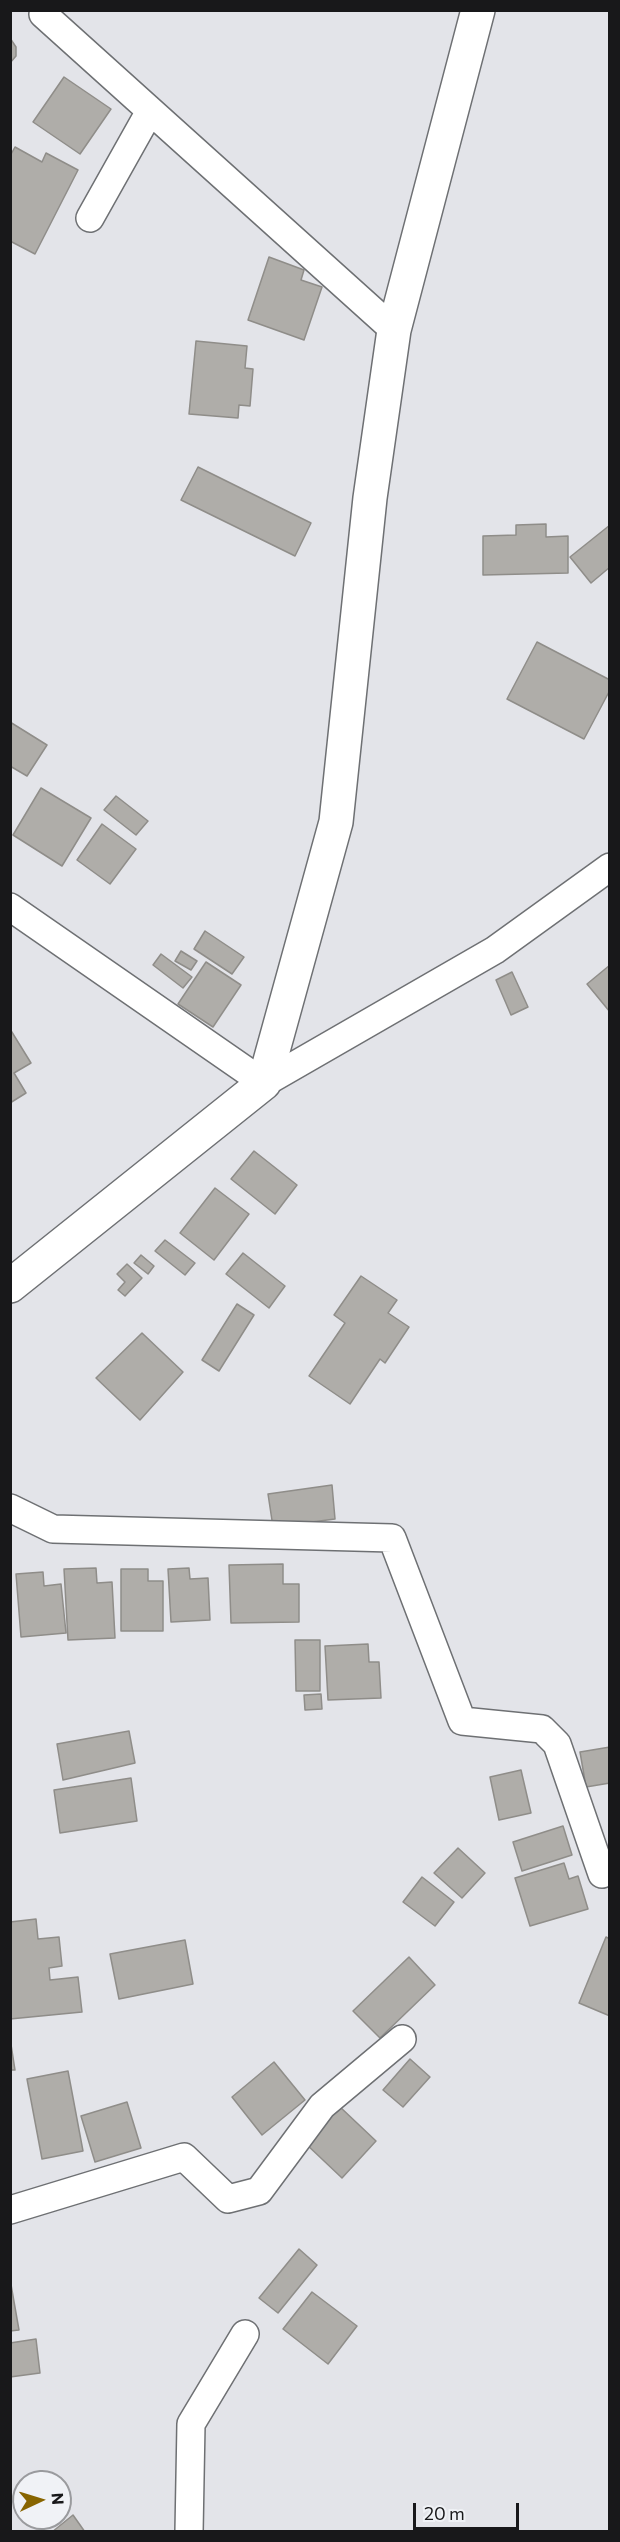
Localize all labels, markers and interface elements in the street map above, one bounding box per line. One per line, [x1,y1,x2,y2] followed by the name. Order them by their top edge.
[12,2470,72,2530] north arrow
[416,2491,522,2529] scale bar
[49,2492,68,2505] text: N
[424,2502,465,2524] text: 20 m

